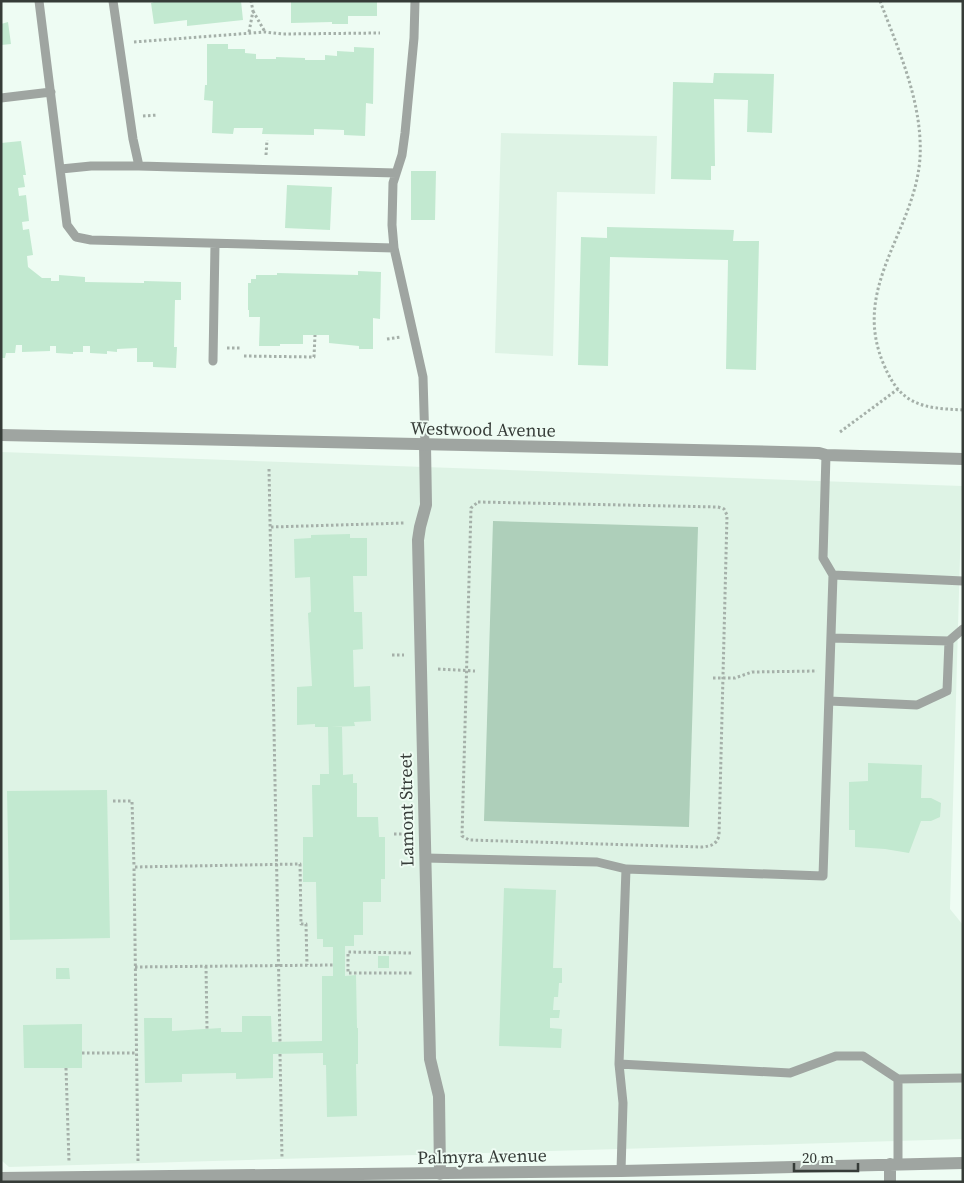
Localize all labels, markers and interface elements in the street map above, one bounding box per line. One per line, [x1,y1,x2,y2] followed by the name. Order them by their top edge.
[410,415,556,443] street label: Westwood Avenue
[393,753,419,867] street label: Lamont Street
[794,1140,858,1172] scale bar
[417,1142,547,1170] street label: Palmyra Avenue
[802,1147,834,1168] text: 20 m

